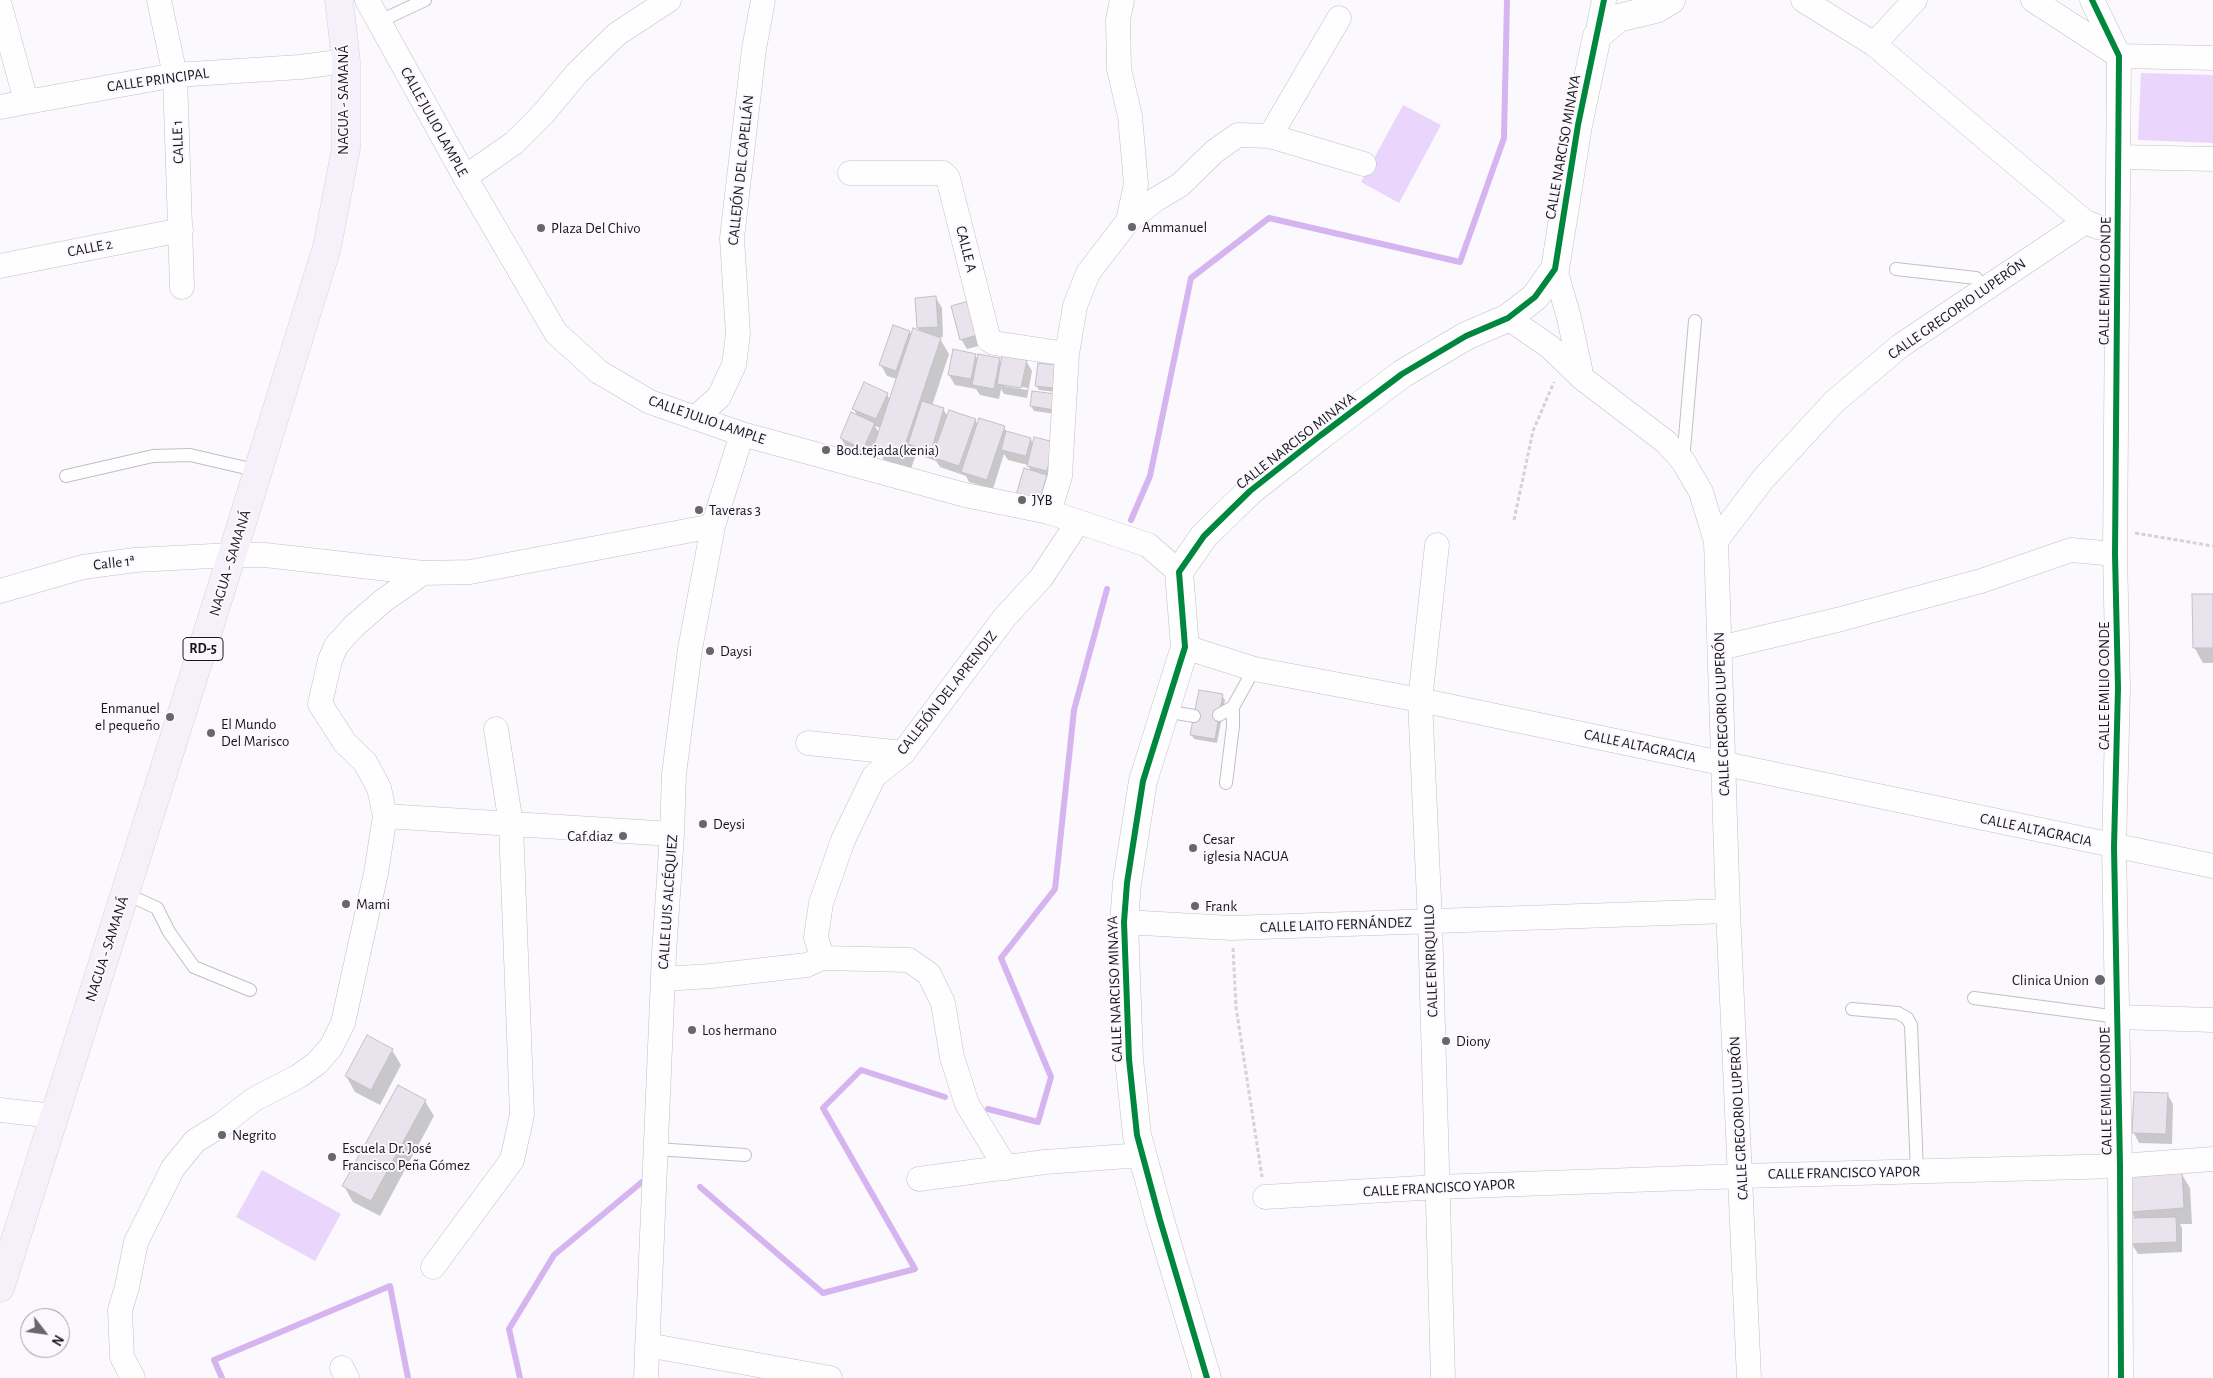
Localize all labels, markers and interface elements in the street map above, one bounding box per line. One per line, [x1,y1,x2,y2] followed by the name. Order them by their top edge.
[334,45,352,155] street label: NAGUA - SAMANÁ
[106,64,210,96] street label: CALLE PRINCIPAL
[396,64,472,180] street label: CALLE JULIO LAMPLE
[1541,73,1585,221] street label: CALLE NARCISO MINAYA
[724,94,758,246] street label: CALLEJÓN DEL CAPELLÁN
[168,120,188,164] street label: CALLE 1
[2095,217,2115,345] street label: CALLE EMILIO CONDE
[1142,218,1207,236] place label: Ammanuel
[551,219,641,237] place label: Plaza Del Chivo
[1126,221,1138,233] marker: Ammanuel
[535,222,547,234] marker: Plaza Del Chivo
[952,224,980,274] street label: CALLE A
[66,235,114,261] street label: CALLE 2
[1885,255,2029,363] street label: CALLE GREGORIO LUPERÓN
[1233,389,1359,493] street label: CALLE NARCISO MINAYA
[646,392,768,448] street label: CALLE JULIO LAMPLE
[836,441,940,459] place label: Bod.tejada(kenia)
[820,444,832,456] marker: Bod.tejada(kenia)
[1032,491,1053,509] place label: JYB
[1016,494,1028,506] marker: JYB
[709,501,761,519] place label: Taveras 3
[693,504,705,516] marker: Taveras 3
[205,508,255,618] street label: NAGUA - SAMANÁ
[92,552,136,574] street label: Calle 1ª
[2095,622,2113,750] street label: CALLE EMILIO CONDE
[893,627,1001,759] street label: CALLEJÓN DEL APRENDIZ
[1710,632,1734,796] street label: CALLE GREGORIO LUPERÓN
[183,638,223,661] road number: RD-5
[720,642,752,660] place label: Daysi
[704,645,716,657] marker: Daysi
[95,699,160,734] place label: Enmanuel el pequeño
[164,711,176,723] marker: Enmanuel el pequeño
[221,715,289,750] place label: El Mundo Del Marisco
[1582,725,1698,767] street label: CALLE ALTAGRACIA
[205,727,217,739] marker: El Mundo Del Marisco
[1978,809,2094,851] street label: CALLE ALTAGRACIA
[713,815,745,833] place label: Deysi
[697,818,709,830] marker: Deysi
[567,827,613,845] place label: Caf.diaz
[617,830,629,842] marker: Caf.diaz
[1203,830,1289,865] place label: Cesar iglesia NAGUA
[654,834,682,970] street label: CALLE LUIS ALCÉQUIEZ
[1187,842,1199,854] marker: Cesar iglesia NAGUA
[81,894,133,1004] street label: NAGUA - SAMANÁ
[356,895,390,913] place label: Mami
[1205,897,1237,915] place label: Frank
[340,898,352,910] marker: Mami
[1189,900,1201,912] marker: Frank
[1420,904,1442,1018] street label: CALLE ENRIQUILLO
[1260,913,1412,937] street label: CALLE LAITO FERNÁNDEZ
[1103,915,1127,1063] street label: CALLE NARCISO MINAYA
[2012,971,2089,989] place label: Clinica Union
[2093,973,2107,987] marker: Clinica Union
[702,1021,777,1039] place label: Los hermano
[686,1024,698,1036] marker: Los hermano
[2096,1027,2116,1155] street label: CALLE EMILIO CONDE
[1456,1032,1490,1050] place label: Diony
[1440,1035,1452,1047] marker: Diony
[1726,1036,1752,1200] street label: CALLE GREGORIO LUPERÓN
[232,1126,276,1144] place label: Negrito
[216,1129,228,1141] marker: Negrito
[342,1139,470,1174] place label: Escuela Dr. José Francisco Peña Gómez
[326,1151,338,1163] marker: Escuela Dr. José Francisco Peña Gómez
[1768,1163,1920,1183] street label: CALLE FRANCISCO YAPOR
[1362,1175,1516,1201] street label: CALLE FRANCISCO YAPOR
[20,1308,70,1358] north arrow
[49,1332,66,1348] text: N

